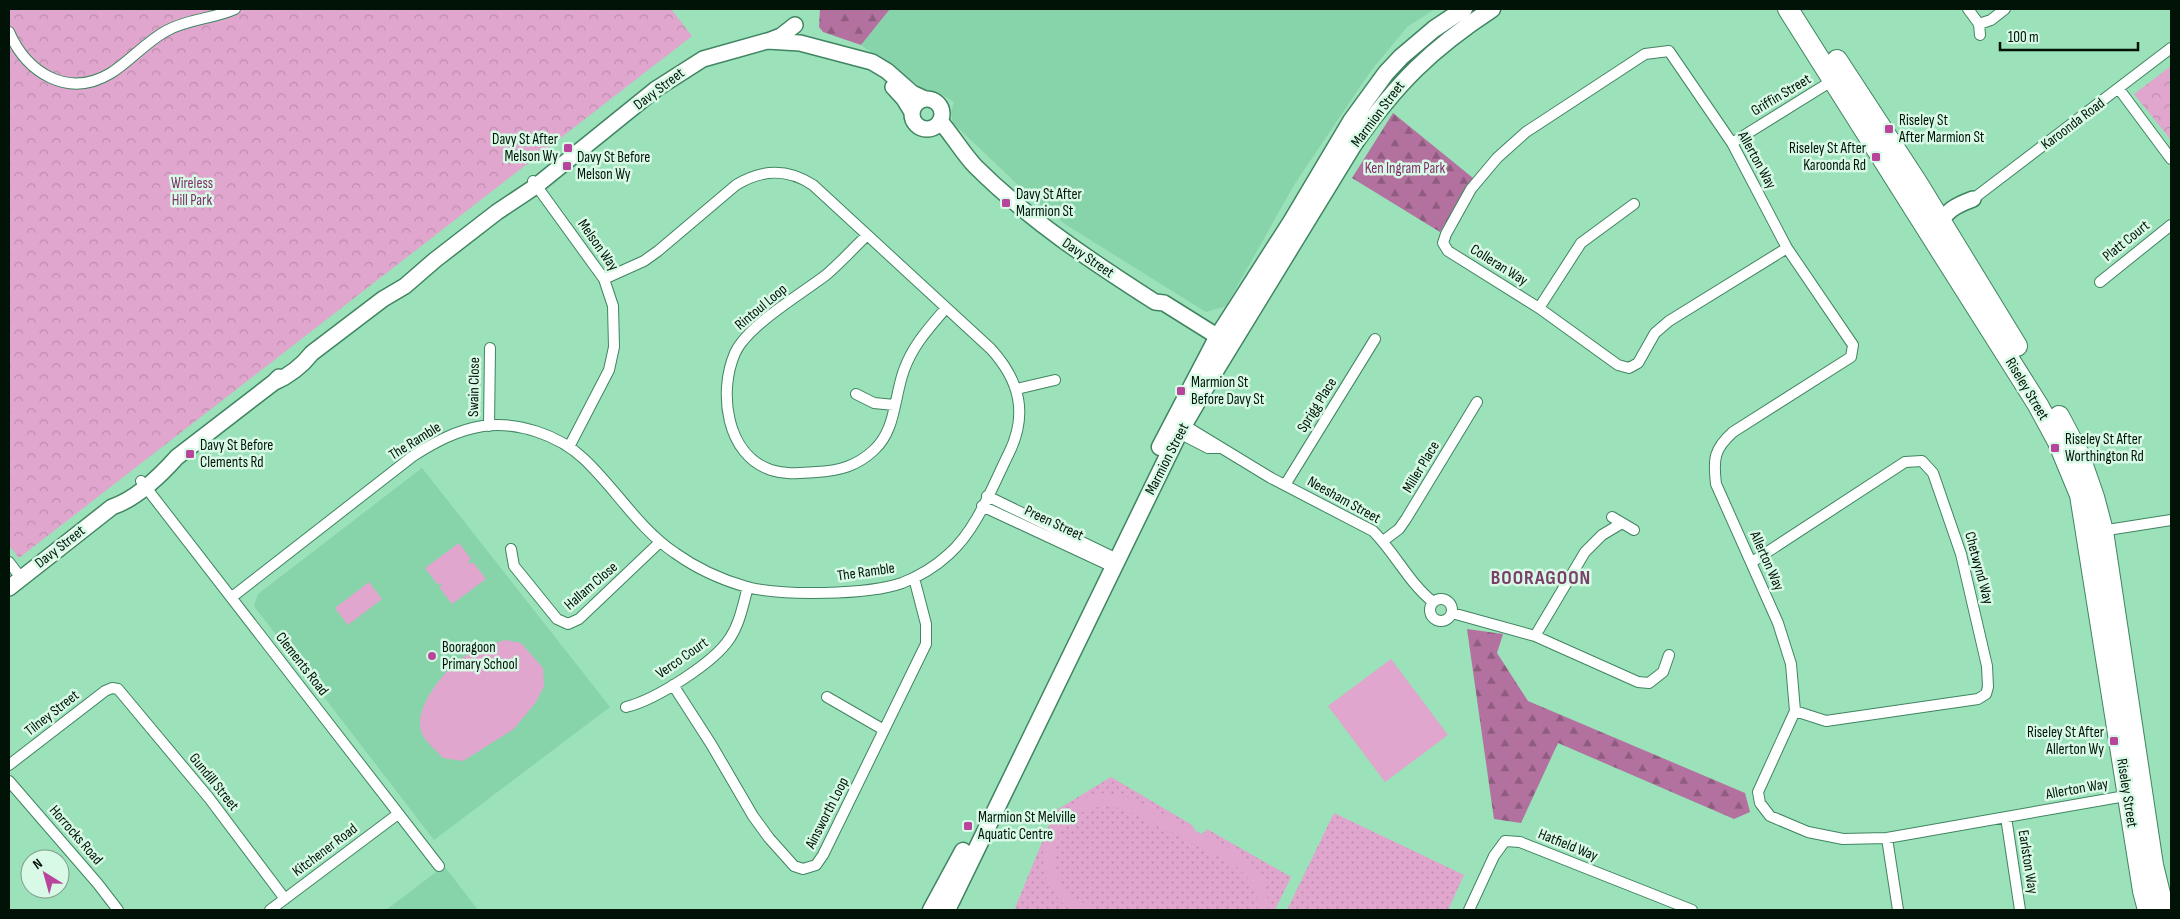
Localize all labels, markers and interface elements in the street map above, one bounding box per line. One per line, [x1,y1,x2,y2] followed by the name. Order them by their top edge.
[2000,20,2138,52] scale bar
[2008,28,2039,47] text: 100 m
[630,64,688,114] street label: Davy Street
[1748,70,1815,120] street label: Griffin Street
[1347,77,1409,151] street label: Marmion Street
[2037,94,2109,154] street label: Karoonda Road
[1898,111,1985,147] place label: Riseley St After Marmion St
[1883,123,1895,135] marker: Riseley St After Marmion St
[1733,127,1781,192] street label: Allerton Way
[492,130,559,166] place label: Davy St After Melson Wy
[1789,139,1867,175] place label: Riseley St After Karoonda Rd
[562,142,574,154] marker: Davy St After Melson Wy
[577,148,650,184] place label: Davy St Before Melson Wy
[1870,151,1882,163] marker: Riseley St After Karoonda Rd
[1365,159,1446,178] park label: Ken Ingram Park
[561,160,573,172] marker: Davy St Before Melson Wy
[171,174,213,210] park label: Wireless Hill Park
[1016,185,1083,221] place label: Davy St After Marmion St
[1000,197,1012,209] marker: Davy St After Marmion St
[573,215,623,275] street label: Melson Way
[2099,216,2154,266] street label: Platt Court
[1058,234,1118,282] street label: Davy Street
[1467,240,1532,290] street label: Colleran Way
[731,280,791,334] street label: Rintoul Loop
[2001,354,2053,424] street label: Riseley Street
[464,357,484,417] street label: Swain Close
[1191,373,1265,409] place label: Marmion St Before Davy St
[1293,374,1341,436] street label: Sprigg Place
[1175,385,1187,397] marker: Marmion St Before Davy St
[385,418,445,464] street label: The Ramble
[1141,420,1193,498] street label: Marmion Street
[2065,430,2144,466] place label: Riseley St After Worthington Rd
[200,436,273,472] place label: Davy St Before Clements Rd
[1398,438,1444,496] street label: Miller Place
[2049,442,2061,454] marker: Riseley St After Worthington Rd
[184,448,196,460] marker: Davy St Before Clements Rd
[1304,472,1384,528] street label: Neesham Street
[1021,501,1087,545] street label: Preen Street
[31,521,89,573] street label: Davy Street
[1745,527,1789,594] street label: Allerton Way
[1960,530,1998,607] street label: Chetwynd Way
[560,558,622,614] street label: Hallam Close
[836,559,896,585] street label: The Ramble
[1491,566,1591,590] district label: BOORAGOON
[271,628,333,700] street label: Clements Road
[652,633,712,683] street label: Verco Court
[442,638,518,674] place label: Booragoon Primary School
[426,650,438,662] marker: Booragoon Primary School
[21,686,83,740] street label: Tilney Street
[2027,723,2105,759] place label: Riseley St After Allerton Wy
[2108,735,2120,747] marker: Riseley St After Allerton Wy
[185,749,243,815] street label: Gundill Street
[2112,757,2142,829] street label: Riseley Street
[800,774,853,853] street label: Ainsworth Loop
[2043,774,2110,804] street label: Allerton Way
[45,801,107,869] street label: Horrocks Road
[977,808,1076,844] place label: Marmion St Melville Aquatic Centre
[289,819,361,881] street label: Kitchener Road
[962,820,974,832] marker: Marmion St Melville Aquatic Centre
[1535,824,1601,866] street label: Hatfield Way
[2014,829,2042,896] street label: Earlston Way
[20,849,70,899] north arrow
[29,855,46,873] text: N

